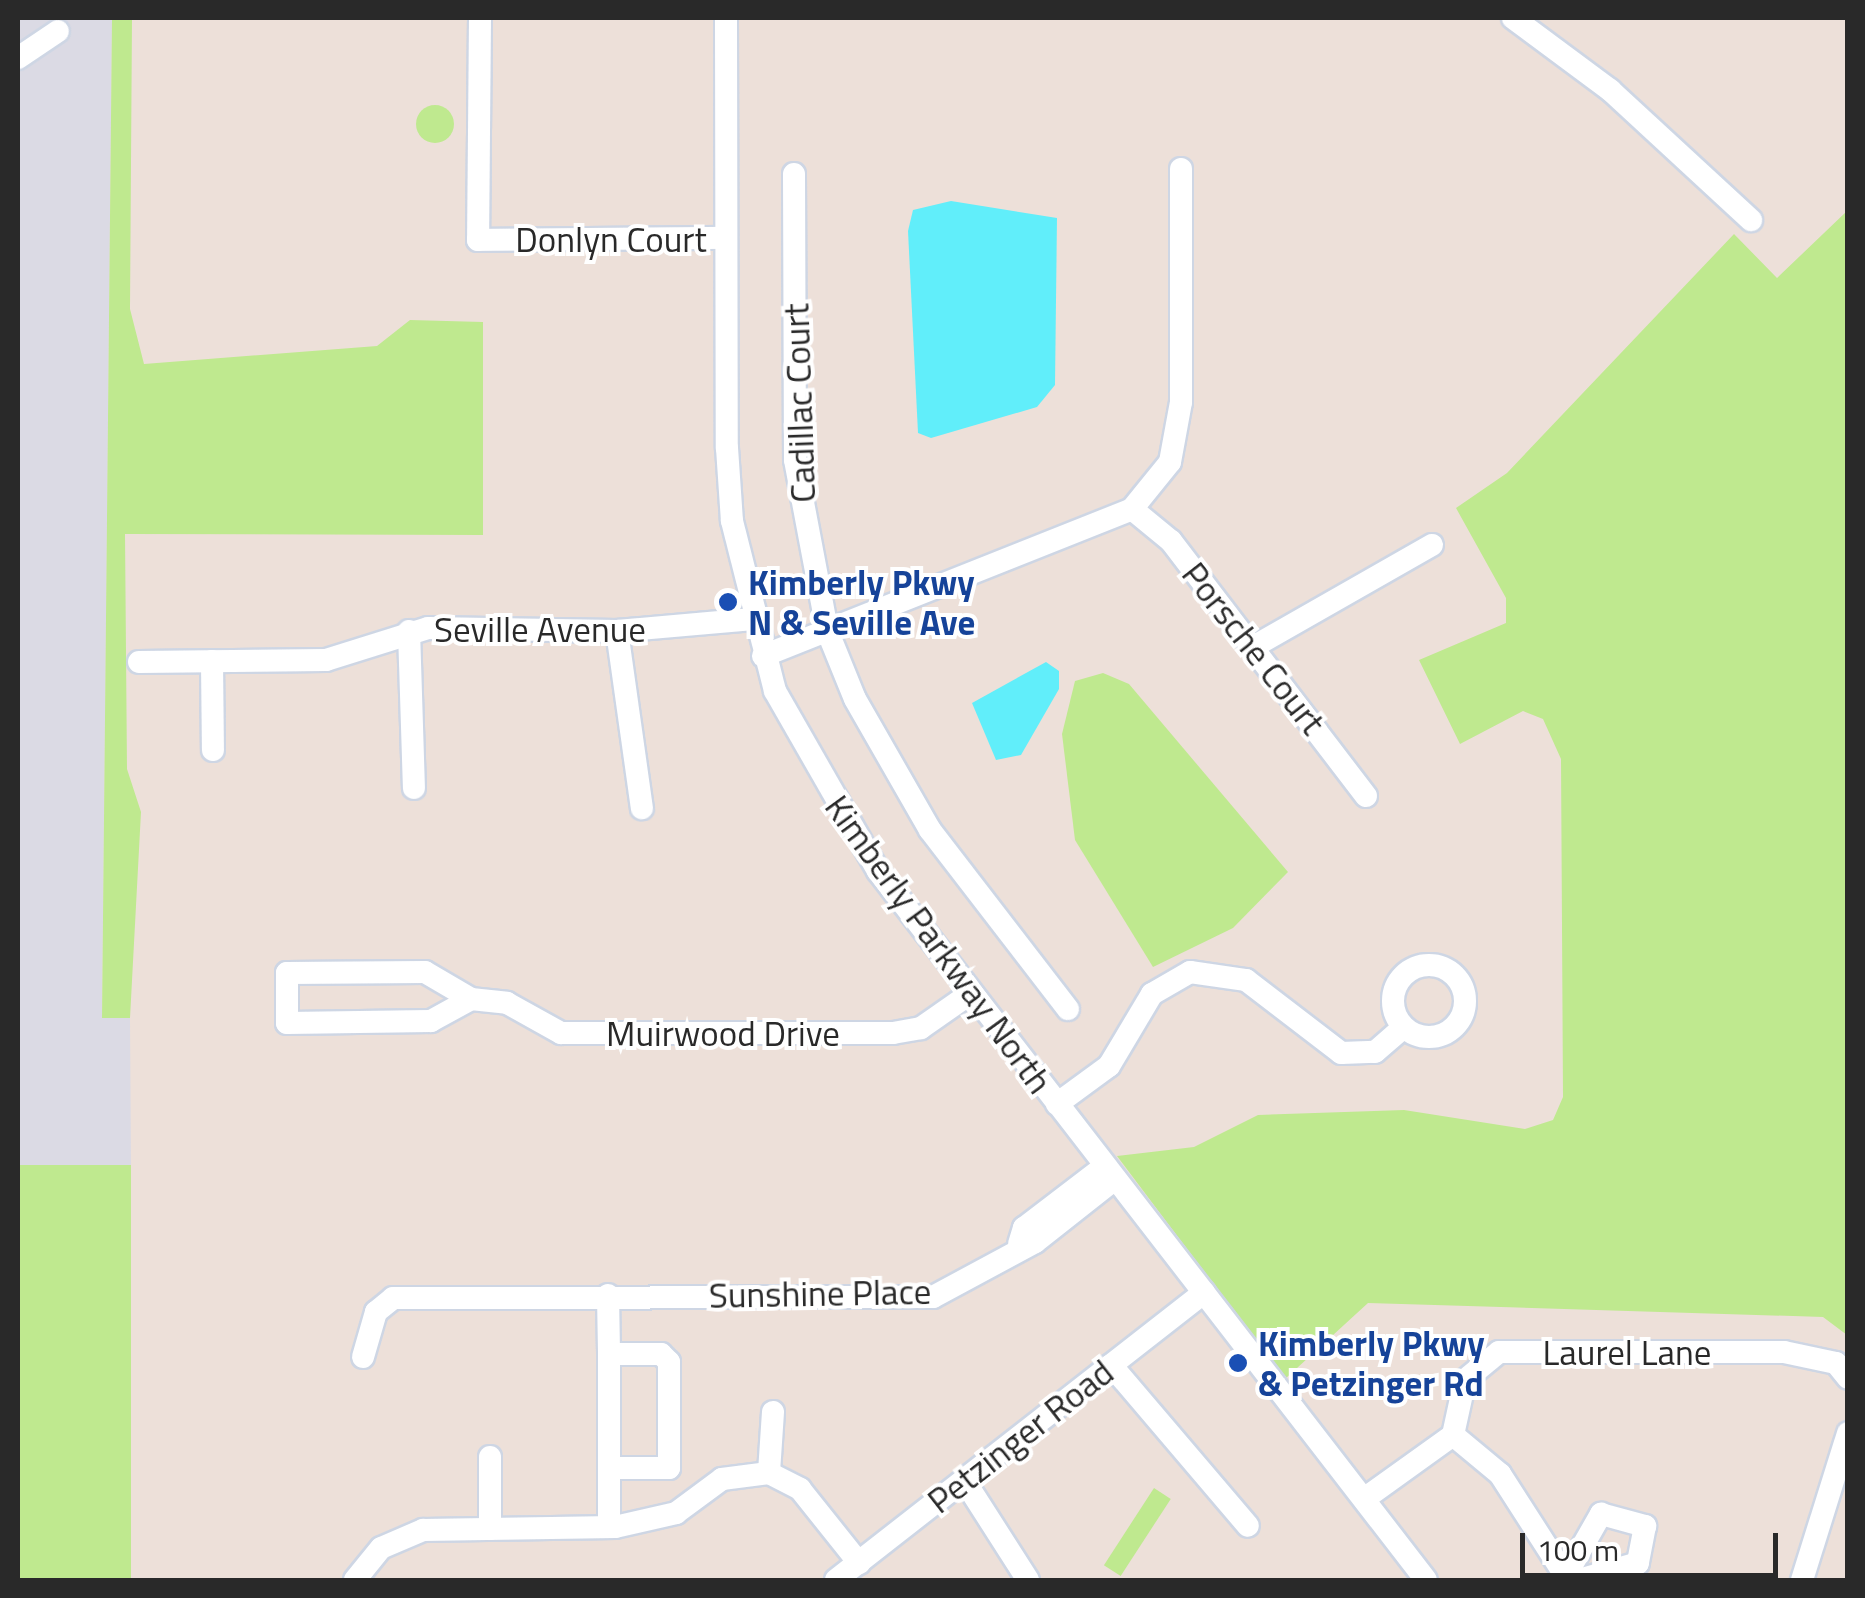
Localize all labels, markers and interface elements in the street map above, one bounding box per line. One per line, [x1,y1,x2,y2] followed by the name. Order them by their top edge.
[515,218,707,260] street label: Donlyn Court
[775,303,823,503] street label: Cadillac Court
[1174,553,1334,743] street label: Porsche Court
[748,561,975,643] place label: Kimberly Pkwy N & Seville Ave
[717,591,739,613] marker: Kimberly Pkwy N & Seville Ave
[434,608,646,650] street label: Seville Avenue
[817,787,1061,1101] street label: Kimberly Parkway North
[606,1012,840,1054] street label: Muirwood Drive
[708,1270,932,1316] street label: Sunshine Place
[1258,1322,1485,1404] place label: Kimberly Pkwy & Petzinger Rd
[1543,1331,1711,1373] street label: Laurel Lane
[919,1350,1121,1522] street label: Petzinger Road
[1227,1352,1249,1374] marker: Kimberly Pkwy & Petzinger Rd
[1525,1513,1782,1575] scale bar
[1537,1527,1619,1573] text: 100 m

